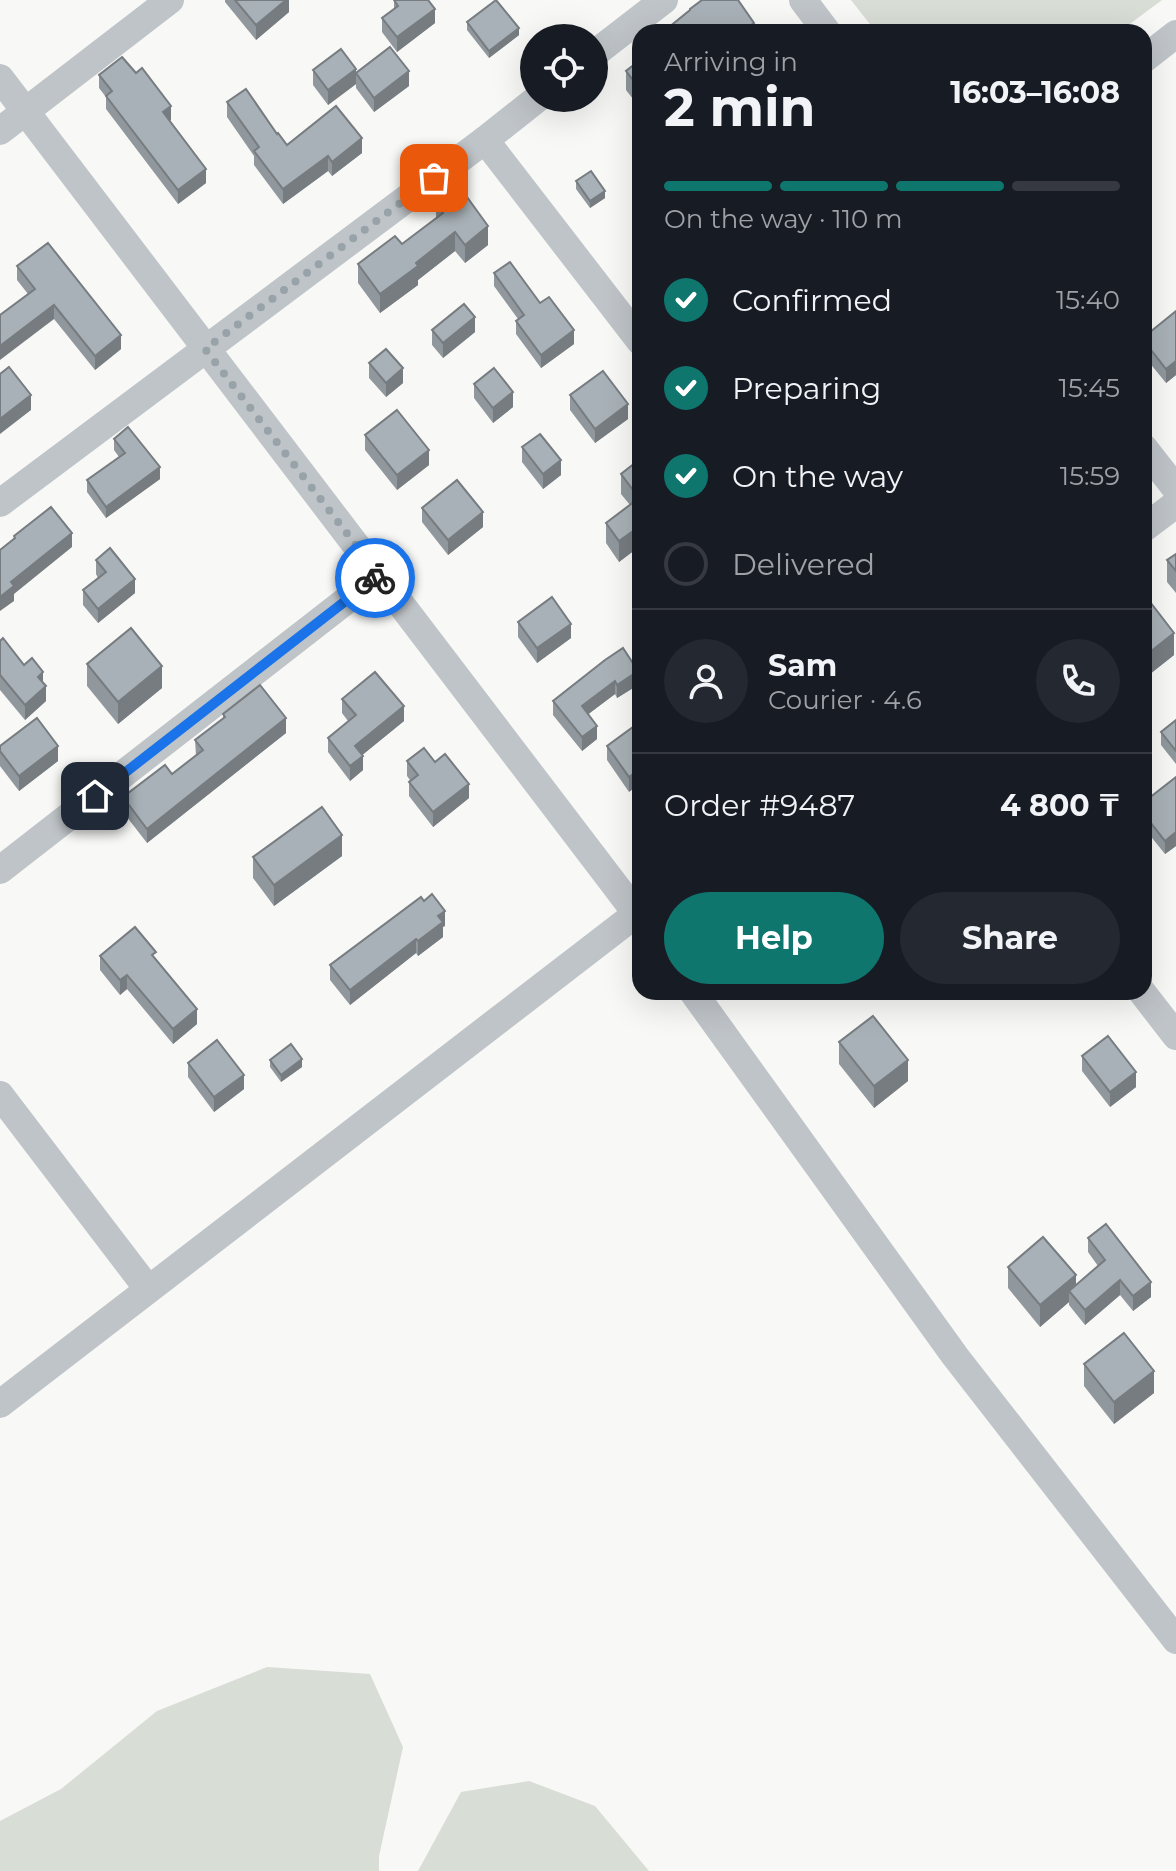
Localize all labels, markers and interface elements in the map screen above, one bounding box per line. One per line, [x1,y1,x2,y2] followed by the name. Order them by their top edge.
[520,24,608,112] map controls
[520,24,608,112] button: locate
[664,46,798,78] text: Arriving in
[950,74,1120,111] text: 16:03–16:08
[664,76,816,139] text: 2 min
[400,144,468,212] pin
[412,156,456,200] icon: bag
[664,203,903,235] text: On the way · 110 m
[664,278,708,322] icon: check
[732,282,892,319] text: Confirmed
[1056,284,1120,316] text: 15:40
[664,366,708,410] icon: check
[732,370,881,407] text: Preparing
[1059,372,1120,404] text: 15:45
[664,454,708,498] icon: check
[732,458,903,495] text: On the way
[1060,460,1120,492] text: 15:59
[335,538,415,618] courier
[732,546,875,583] text: Delivered
[353,556,397,600] icon: bike
[664,639,748,723] button: person
[1036,639,1120,723] button: phone
[768,647,837,684] text: Sam
[768,684,922,716] text: Courier · 4.6
[61,762,129,830] pin
[73,774,117,818] icon: home
[664,787,855,824] text: Order #9487
[1000,787,1120,824] text: 4 800 ₸
[664,892,884,984] button: Help
[900,892,1120,984] button: Share

